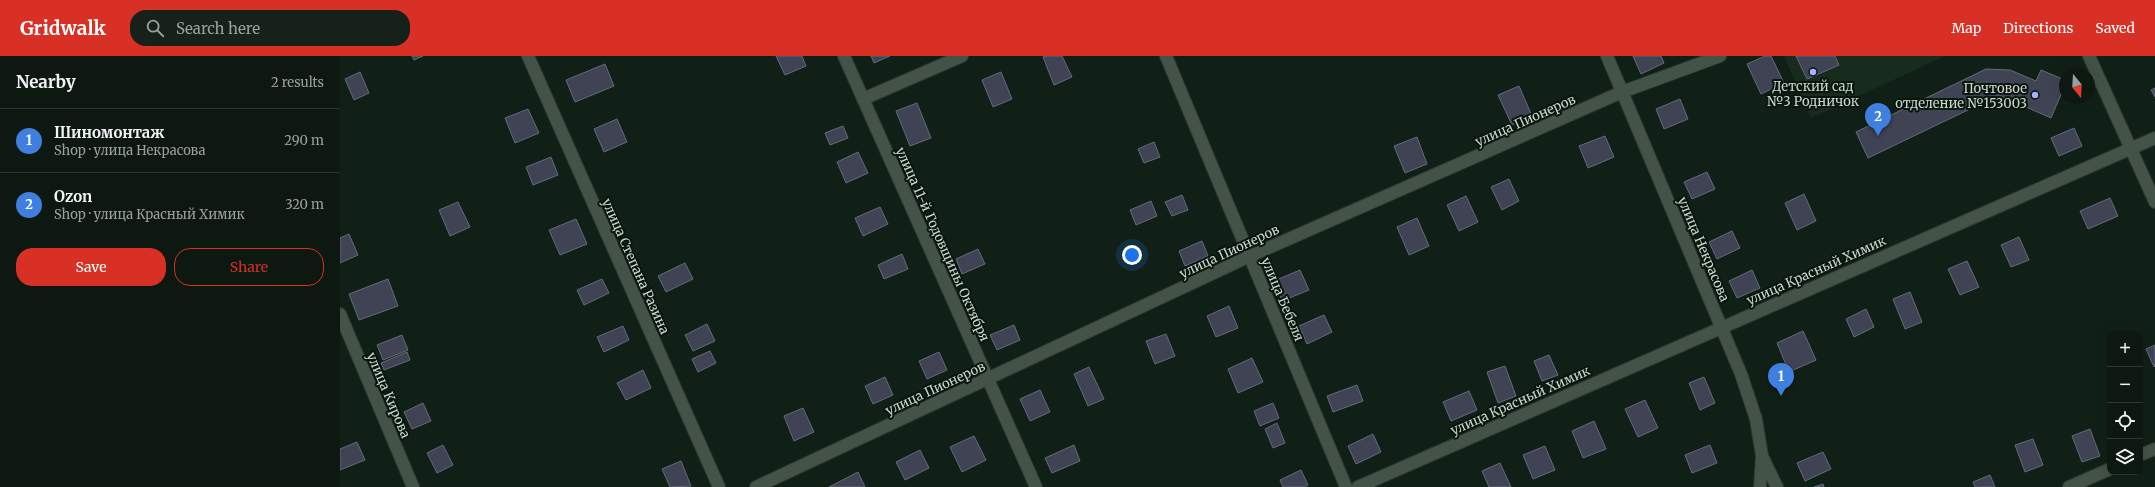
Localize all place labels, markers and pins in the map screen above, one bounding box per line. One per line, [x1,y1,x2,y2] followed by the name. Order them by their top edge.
[1808,67,1818,77] marker: Детский сад №3 Родничок
[1767,78,1860,110] place label: Детский сад №3 Родничок
[1895,80,2027,112] place label: Почтовое отделение №153003
[2030,90,2040,100] marker: Почтовое отделение №153003
[1865,103,1891,136] pin: 2
[1768,363,1794,396] pin: 1

